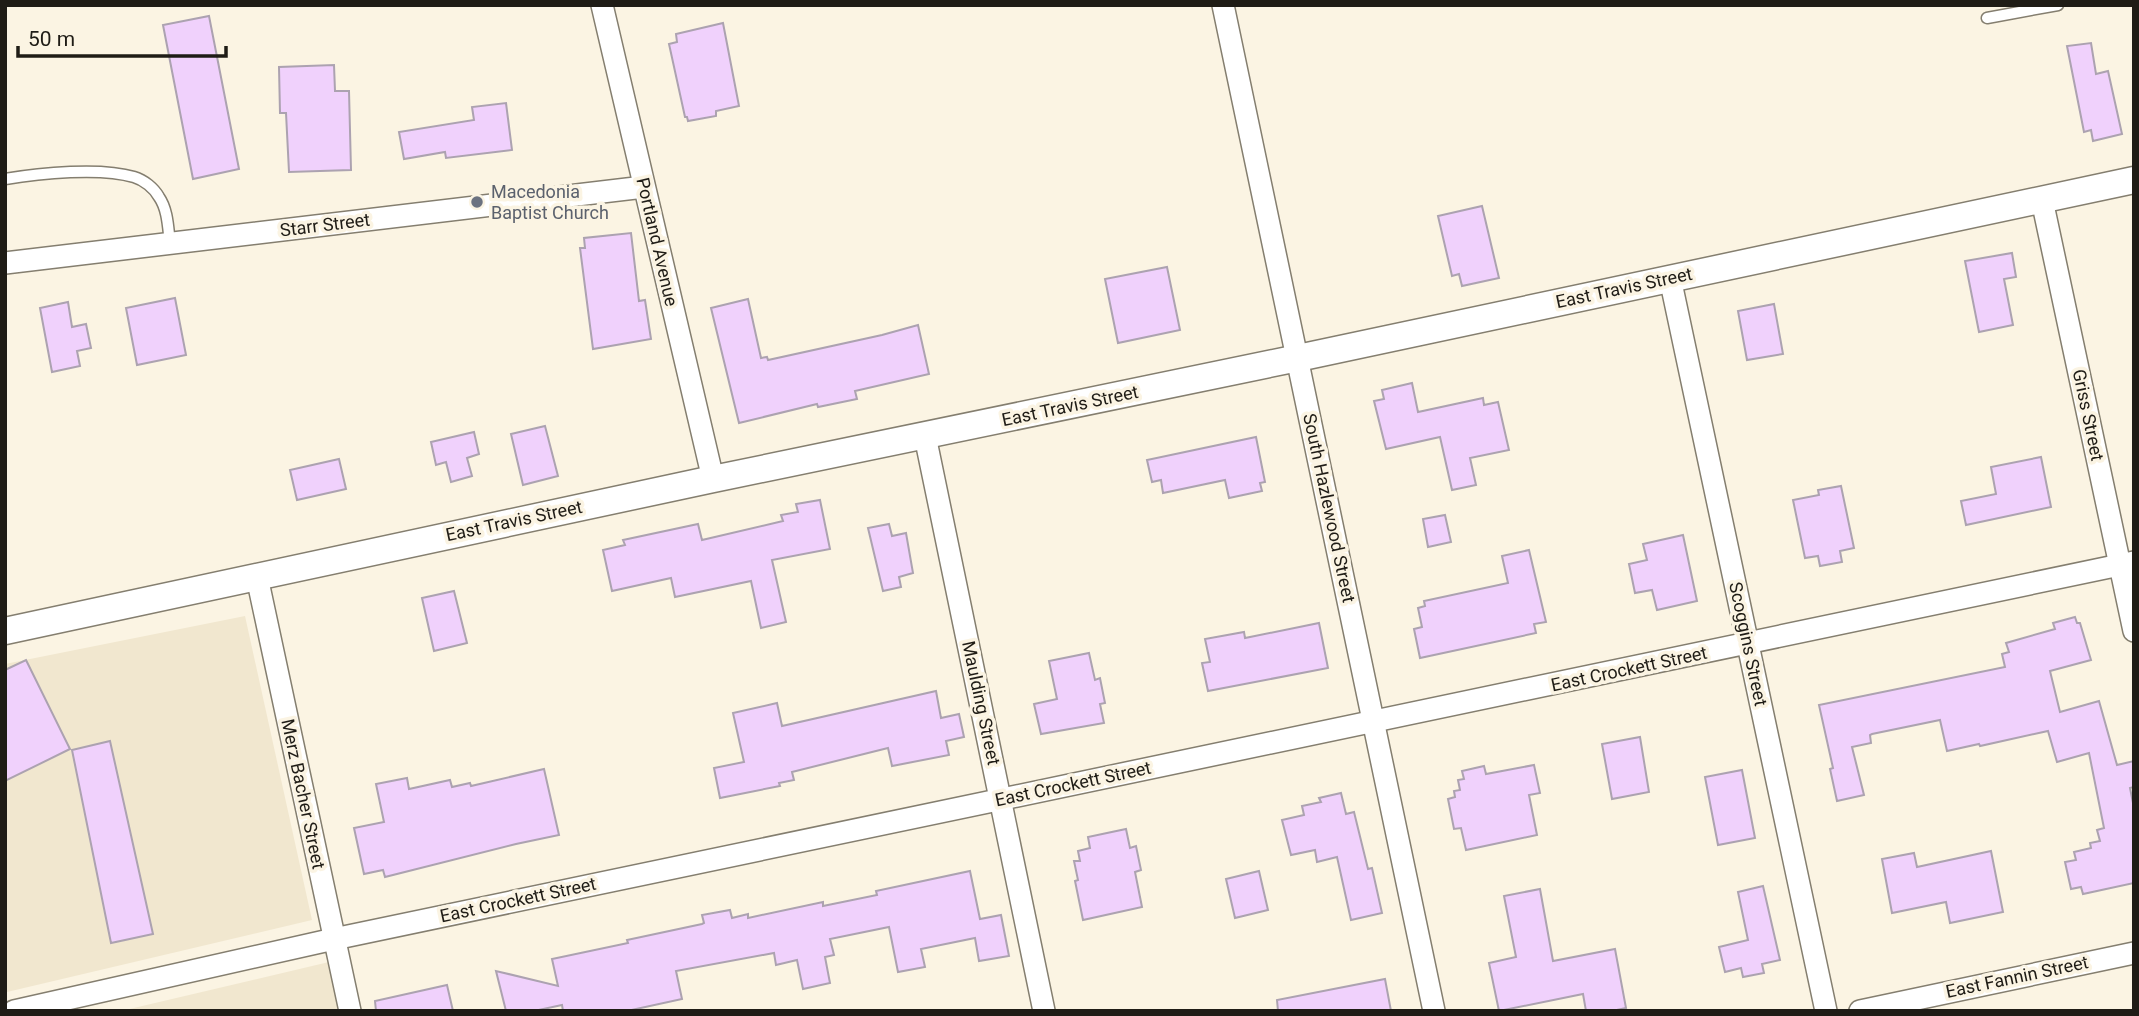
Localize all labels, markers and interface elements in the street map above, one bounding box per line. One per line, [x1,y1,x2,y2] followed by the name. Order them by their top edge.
[18,14,226,58] scale bar
[28,27,75,51] text: 50 m
[632,175,683,308] street label: Portland Avenue
[491,181,609,223] place label: Macedonia Baptist Church
[469,194,485,210] marker: Macedonia Baptist Church
[279,209,371,240] street label: Starr Street
[1554,263,1694,312] street label: East Travis Street
[2069,367,2108,463] street label: Griss Street
[1000,381,1140,430] street label: East Travis Street
[1299,411,1360,604] street label: South Hazlewood Street
[444,496,584,545] street label: East Travis Street
[1725,580,1772,708] street label: Scoggins Street
[958,639,1005,767] street label: Maulding Street
[1549,642,1709,695] street label: East Crockett Street
[277,717,330,871] street label: Merz Bacher Street
[993,757,1153,810] street label: East Crockett Street
[438,873,598,926] street label: East Crockett Street
[1944,951,2090,1002] street label: East Fannin Street

